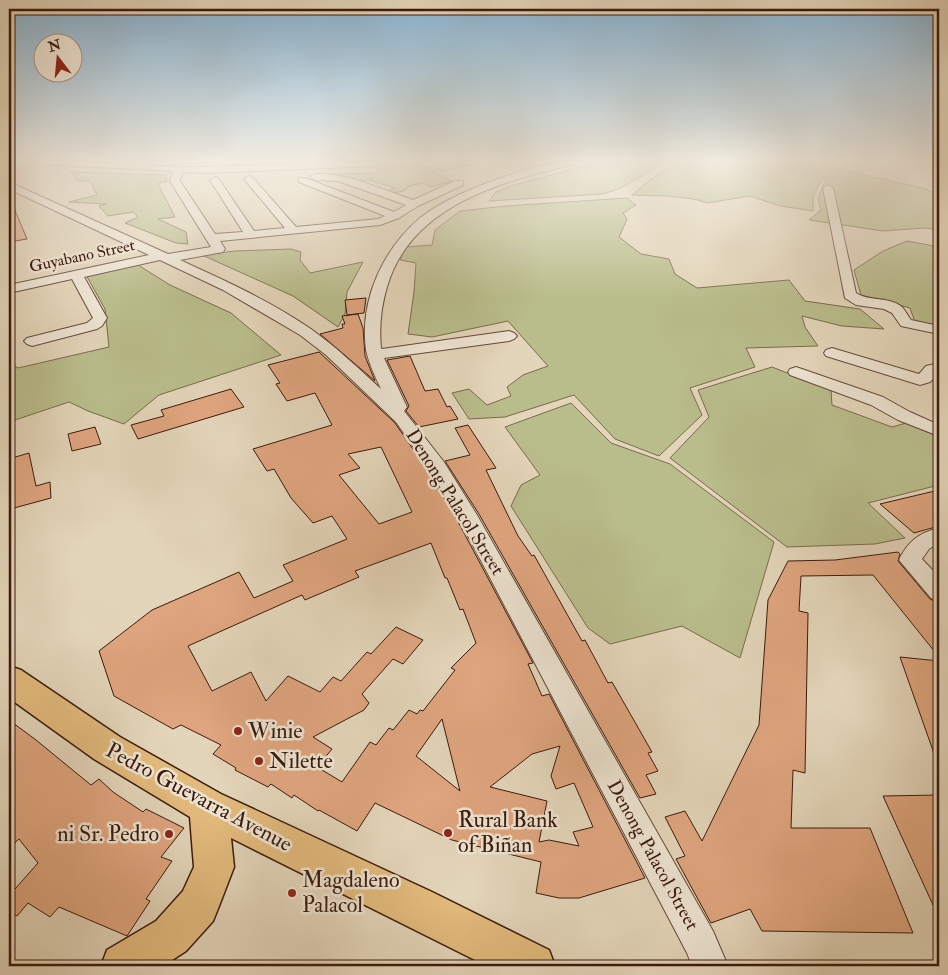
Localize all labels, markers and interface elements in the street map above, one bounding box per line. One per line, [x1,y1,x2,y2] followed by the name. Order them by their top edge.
[32,32,82,82] north arrow
[45,36,63,56] text: N
[27,235,137,277] street label: Guyabano Street
[400,424,510,580] street label: Denong Palacol Street
[247,717,303,745] place label: Winie
[232,725,244,737] marker: Winie
[101,736,297,858] street label: Pedro Guevarra Avenue
[269,747,333,775] place label: Nilette
[253,755,265,767] marker: Nilette
[602,776,704,934] street label: Denong Palacol Street
[458,806,558,859] place label: Rural Bank of Biñan
[57,820,159,848] place label: ni Sr. Pedro
[442,827,454,839] marker: Rural Bank of Biñan
[163,828,175,840] marker: ni Sr. Pedro
[302,866,400,919] place label: Magdaleno Palacol
[286,887,298,899] marker: Magdaleno Palacol

